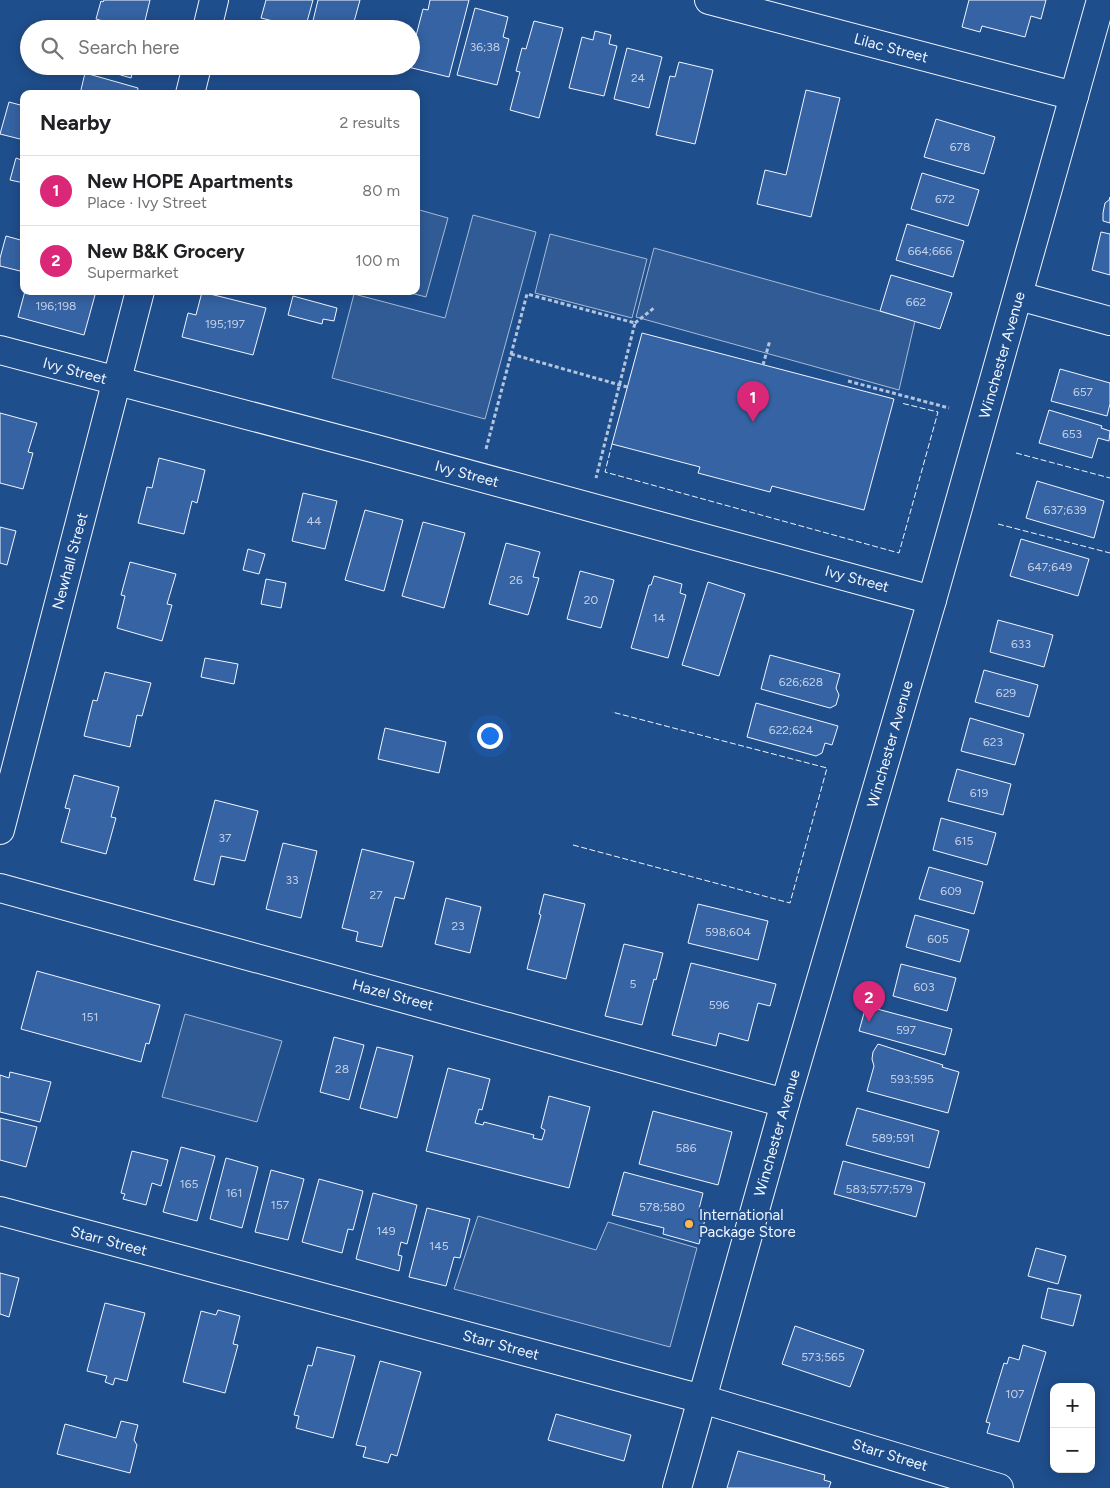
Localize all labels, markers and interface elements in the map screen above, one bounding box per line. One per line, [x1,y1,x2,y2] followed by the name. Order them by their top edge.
[20,20,420,75] search box
[852,29,930,67] street label: Lilac Street
[38,34,66,62] icon: search
[78,36,180,59] text: Search here
[470,40,500,54] house number: 36;38
[631,71,646,85] house number: 24
[40,110,111,135] text: Nearby
[340,113,400,132] text: 2 results
[950,140,970,154] house number: 678
[87,170,293,193] text: New HOPE Apartments
[53,181,59,200] text: 1
[362,181,400,200] text: 80 m
[935,192,955,206] house number: 672
[87,193,207,212] text: Place · Ivy Street
[87,240,245,263] text: New B&K Grocery
[908,244,952,258] house number: 664;666
[51,251,61,270] text: 2
[355,251,400,270] text: 100 m
[87,263,179,282] text: Supermarket
[975,289,1029,421] street label: Winchester Avenue
[906,295,926,309] house number: 662
[36,299,76,313] house number: 196;198
[205,317,246,331] house number: 195;197
[41,354,109,388] street label: Ivy Street
[737,381,769,422] pin: 1
[1073,385,1094,399] house number: 657
[1062,427,1082,441] house number: 653
[433,457,501,491] street label: Ivy Street
[1044,503,1087,517] house number: 637;639
[48,510,92,611] street label: Newhall Street
[307,514,322,528] house number: 44
[1028,560,1073,574] house number: 647;649
[823,562,891,596] street label: Ivy Street
[509,573,523,587] house number: 26
[584,593,599,607] house number: 20
[653,611,666,625] house number: 14
[1011,637,1031,651] house number: 633
[779,675,823,689] house number: 626;628
[863,678,917,810] street label: Winchester Avenue
[996,686,1016,700] house number: 629
[477,723,503,749] your location
[769,723,814,737] house number: 622;624
[983,735,1003,749] house number: 623
[970,786,988,800] house number: 619
[219,831,232,845] house number: 37
[955,834,973,848] house number: 615
[285,873,299,887] house number: 33
[940,884,962,898] house number: 609
[369,888,383,902] house number: 27
[451,919,465,933] house number: 23
[705,925,752,939] house number: 598;604
[927,932,949,946] house number: 605
[350,976,436,1015] street label: Hazel Street
[630,977,637,991] house number: 5
[913,980,935,994] house number: 603
[853,981,885,1022] pin: 2
[709,998,729,1012] house number: 596
[82,1010,98,1024] house number: 151
[896,1023,917,1037] house number: 597
[335,1062,349,1076] house number: 28
[750,1067,804,1199] street label: Winchester Avenue
[890,1072,934,1086] house number: 593;595
[872,1131,914,1145] house number: 589;591
[675,1141,697,1155] house number: 586
[180,1177,198,1191] house number: 165
[846,1182,913,1196] house number: 583;577;579
[226,1186,242,1200] house number: 161
[271,1198,290,1212] house number: 157
[639,1200,685,1214] house number: 578;580
[699,1206,796,1241] place label: International Package Store
[683,1218,695,1230] marker: International Package Store
[69,1222,149,1260] street label: Starr Street
[376,1224,396,1238] house number: 149
[429,1239,449,1253] house number: 145
[461,1326,541,1364] street label: Starr Street
[801,1350,845,1364] house number: 573;565
[1050,1383,1095,1473] map controls
[1050,1383,1095,1428] button: +
[1005,1387,1025,1401] house number: 107
[1050,1428,1095,1473] button: −
[850,1435,930,1475] street label: Starr Street

